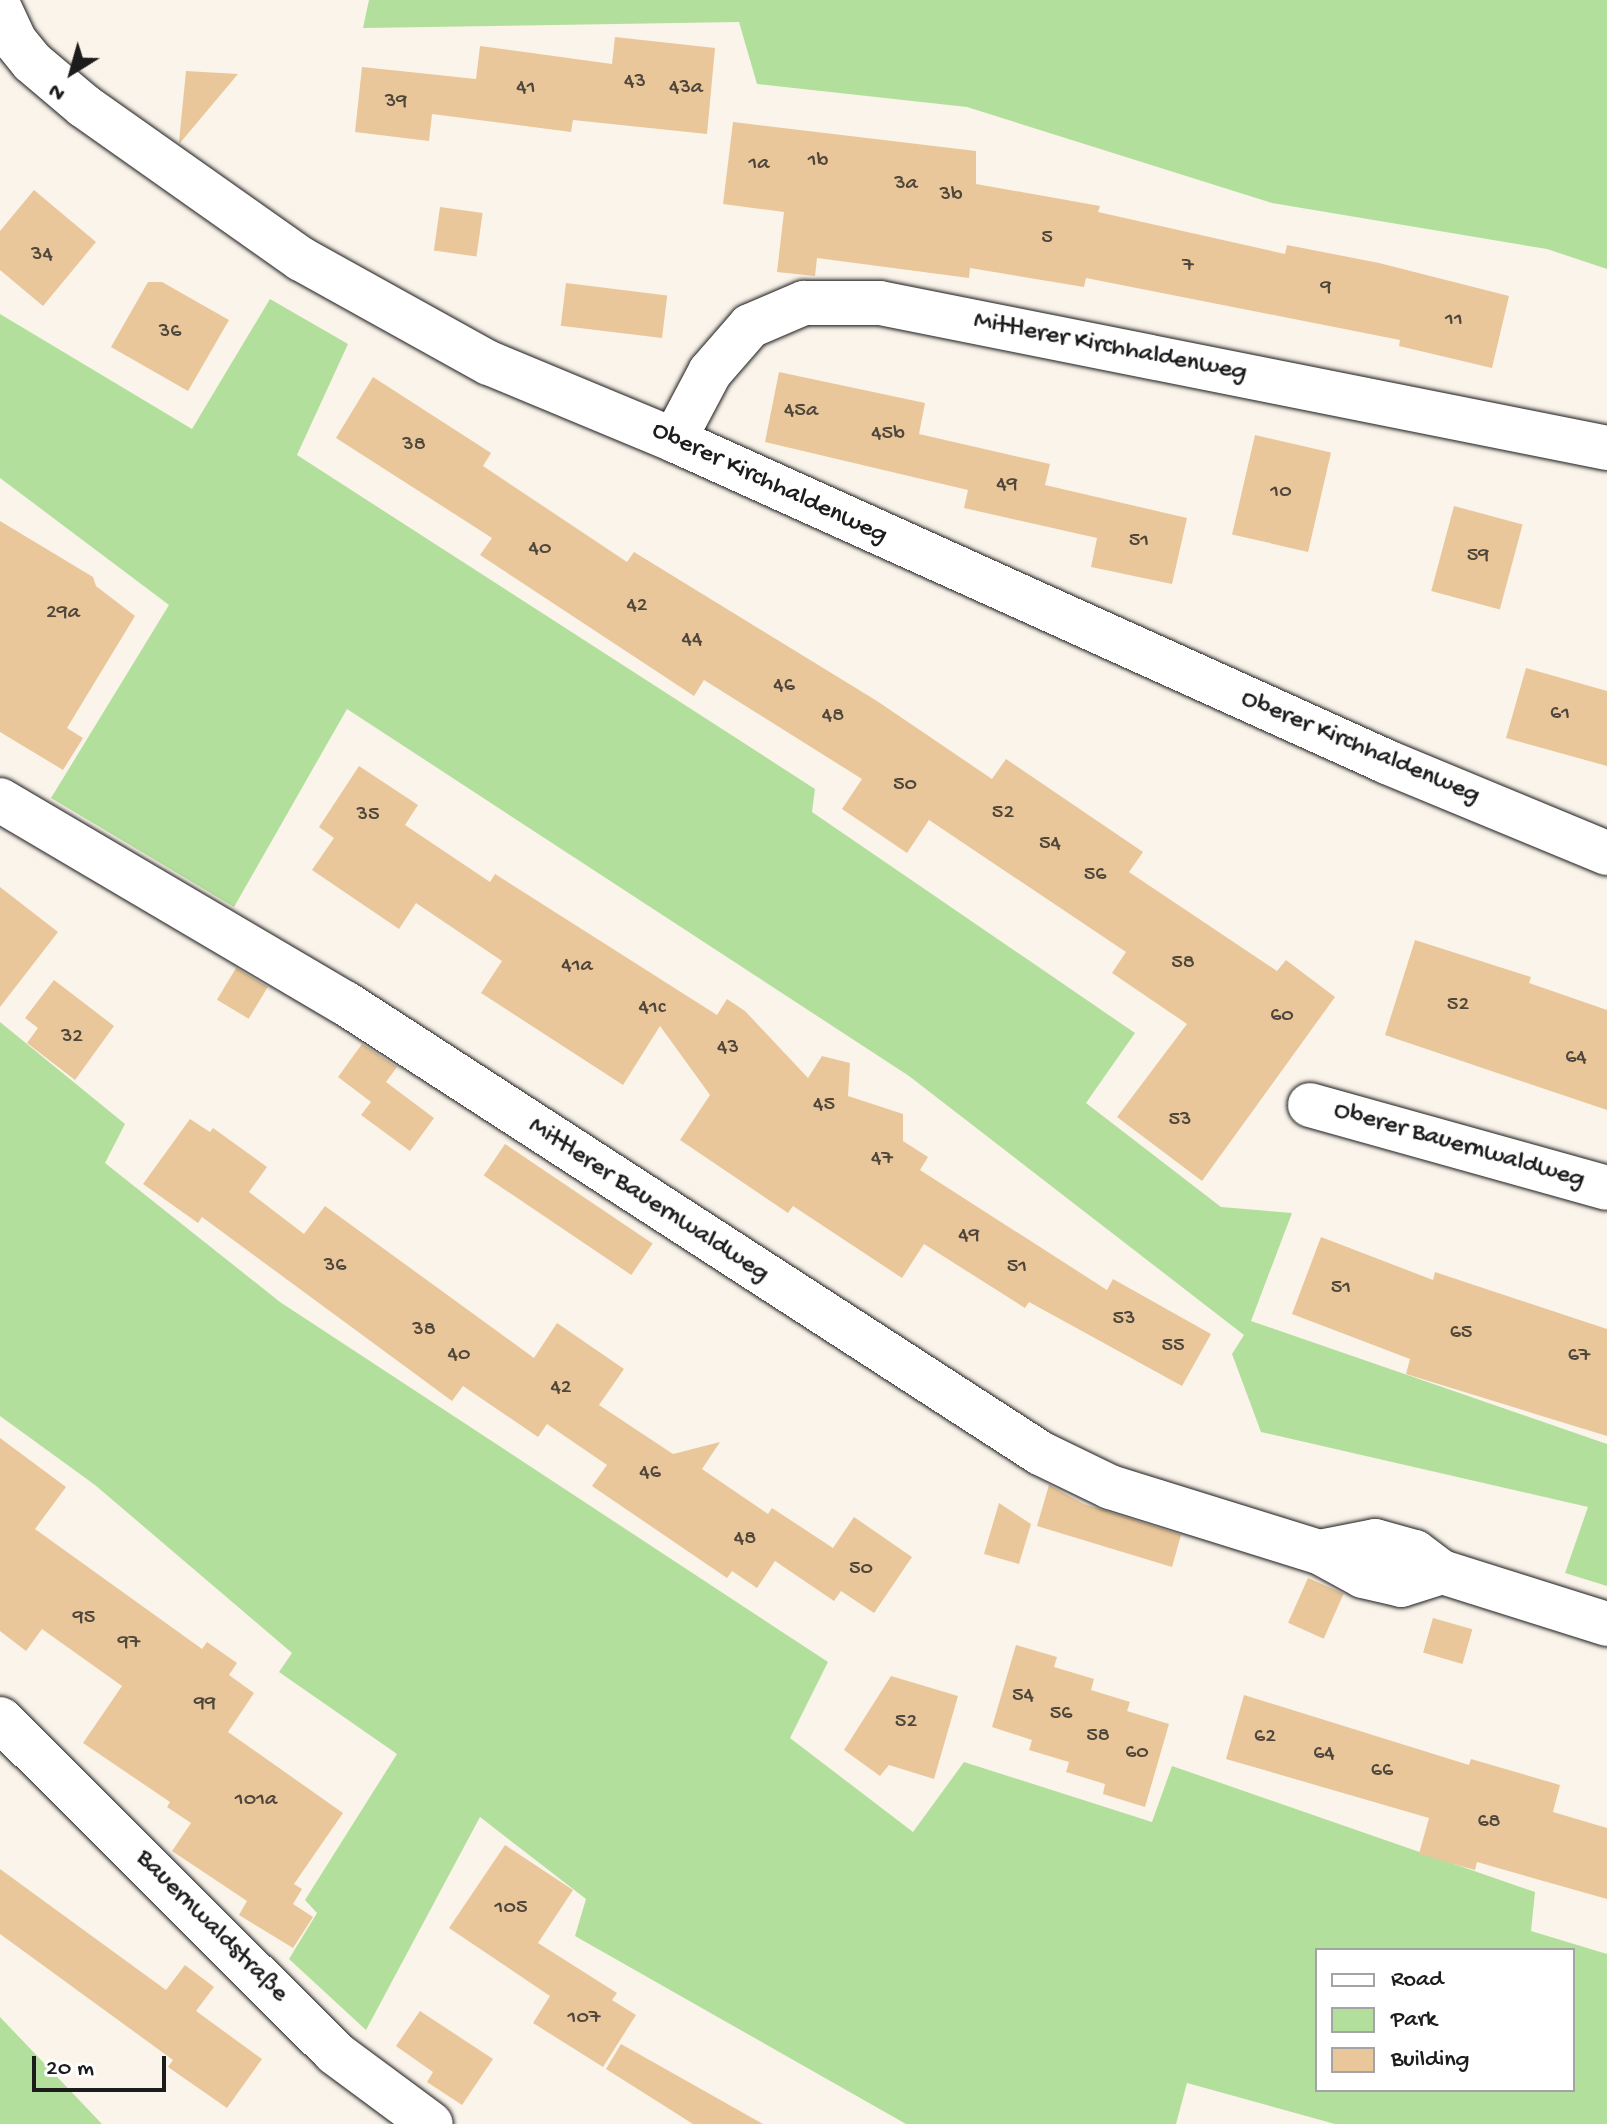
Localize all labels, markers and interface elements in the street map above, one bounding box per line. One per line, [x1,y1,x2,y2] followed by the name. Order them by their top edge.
[32,32,112,112] north arrow
[624,70,646,96] house number: 43
[44,76,71,106] text: N
[516,76,536,102] house number: 41
[669,76,703,102] house number: 43a
[385,90,407,116] house number: 39
[808,149,828,175] house number: 1b
[748,152,770,178] house number: 1a
[894,172,918,198] house number: 3a
[939,183,963,209] house number: 3b
[1041,226,1053,252] house number: 5
[31,243,53,269] house number: 34
[1182,254,1194,280] house number: 7
[1320,276,1332,302] house number: 9
[971,306,1249,390] street label: Mittlerer Kirchhaldenweg
[1445,308,1463,334] house number: 11
[159,320,181,346] house number: 36
[784,399,818,425] house number: 45a
[646,416,892,552] street label: Oberer Kirchhaldenweg
[871,422,905,448] house number: 45b
[402,433,426,459] house number: 38
[996,473,1018,499] house number: 49
[1270,480,1292,506] house number: 10
[1129,529,1149,555] house number: 51
[529,537,551,563] house number: 40
[1467,544,1489,570] house number: 59
[626,594,648,620] house number: 42
[46,601,80,627] house number: 29a
[682,628,702,654] house number: 44
[773,674,795,700] house number: 46
[1236,684,1484,812] street label: Oberer Kirchhaldenweg
[1550,702,1570,728] house number: 61
[822,704,844,730] house number: 48
[893,773,917,799] house number: 50
[992,801,1014,827] house number: 52
[357,803,379,829] house number: 35
[1039,832,1061,858] house number: 54
[1084,863,1106,889] house number: 56
[1171,951,1195,977] house number: 58
[561,954,593,980] house number: 41a
[1447,993,1469,1019] house number: 52
[639,996,665,1022] house number: 41c
[1270,1004,1294,1030] house number: 60
[61,1025,83,1051] house number: 32
[717,1036,739,1062] house number: 43
[1565,1046,1587,1072] house number: 64
[813,1093,835,1119] house number: 45
[1330,1095,1588,1197] street label: Oberer Bauernwaldweg
[1169,1108,1191,1134] house number: 53
[522,1111,774,1291] street label: Mittlerer Bauernwaldweg
[871,1147,893,1173] house number: 47
[958,1224,980,1250] house number: 49
[324,1254,346,1280] house number: 36
[1007,1255,1027,1281] house number: 51
[1331,1276,1351,1302] house number: 51
[1113,1307,1135,1333] house number: 53
[412,1318,436,1344] house number: 38
[1450,1321,1472,1347] house number: 65
[1161,1334,1185,1360] house number: 55
[448,1343,470,1369] house number: 40
[1568,1344,1590,1370] house number: 67
[550,1376,572,1402] house number: 42
[639,1461,661,1487] house number: 46
[734,1527,756,1553] house number: 48
[849,1557,873,1583] house number: 50
[73,1606,95,1632] house number: 95
[118,1631,140,1657] house number: 97
[1012,1684,1034,1710] house number: 54
[194,1692,216,1718] house number: 99
[1050,1702,1072,1728] house number: 56
[895,1710,917,1736] house number: 52
[1086,1724,1110,1750] house number: 58
[1254,1725,1276,1751] house number: 62
[1125,1741,1149,1767] house number: 60
[1313,1742,1335,1768] house number: 64
[1371,1759,1393,1785] house number: 66
[235,1788,277,1814] house number: 101a
[1477,1810,1501,1836] house number: 68
[128,1844,294,2010] street label: Bauernwaldstraße
[495,1896,527,1922] house number: 105
[1315,1948,1575,2092] legend
[1391,1966,1443,1995] text: Road
[568,2006,600,2032] house number: 107
[1391,2006,1437,2035] text: Park
[36,2040,170,2090] scale bar
[1391,2046,1469,2075] text: Building
[46,2055,94,2084] text: 20 m

